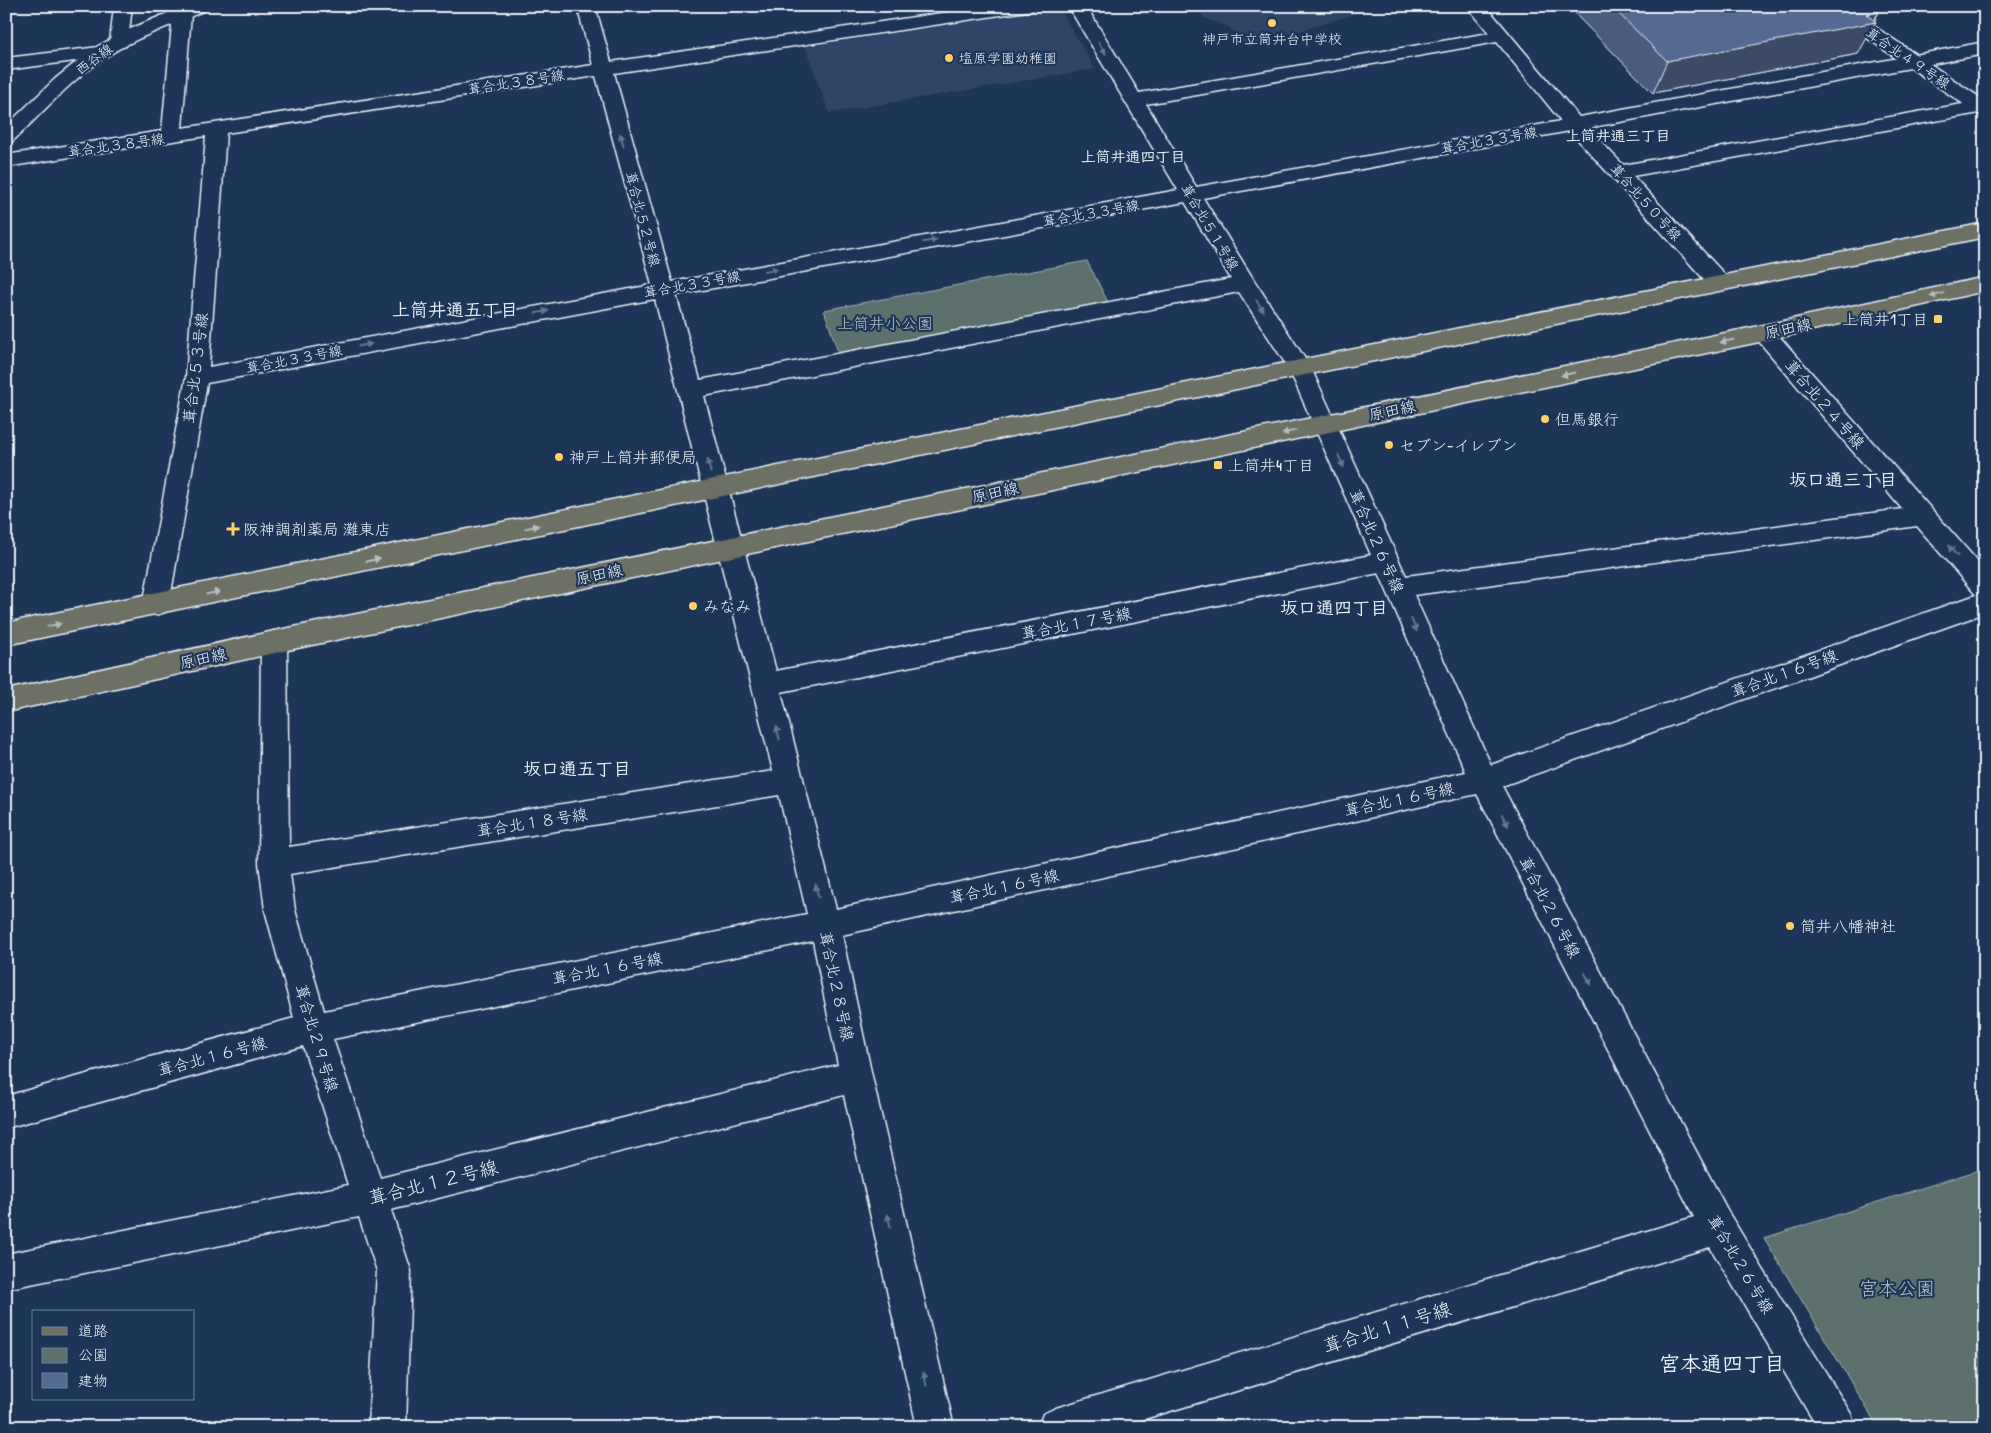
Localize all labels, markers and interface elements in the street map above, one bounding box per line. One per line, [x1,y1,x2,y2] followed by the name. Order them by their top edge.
[1266,17,1278,29] marker: 神戸市立筒井台中学校
[1862,22,1954,93] street label: 葺合北４９号線
[1202,29,1342,48] place label: 神戸市立筒井台中学校
[71,39,116,79] street label: 西谷線
[1097,42,1106,55] one-way arrow
[959,48,1057,67] place label: 塩原学園幼稚園
[943,52,955,64] marker: 塩原学園幼稚園
[466,64,566,99] street label: 葺合北３８号線
[1439,122,1539,157] street label: 葺合北３３号線
[1565,125,1671,146] district label: 上筒井通三丁目
[66,128,166,161] street label: 葺合北３８号線
[618,132,626,147] one-way arrow
[1080,146,1186,167] district label: 上筒井通四丁目
[1607,159,1686,244] street label: 葺合北５０号線
[622,169,665,269] street label: 葺合北５２号線
[1177,180,1244,274] street label: 葺合北５１号線
[1041,195,1141,230] street label: 葺合北３３号線
[923,237,939,245] one-way arrow
[642,266,742,301] street label: 葺合北３３号線
[763,266,778,274] one-way arrow
[1930,291,1945,299] one-way arrow
[392,297,518,322] district label: 上筒井通五丁目
[1255,299,1264,313] one-way arrow
[534,308,549,316] one-way arrow
[1842,308,1928,330] place label: 上筒井1丁目
[177,311,213,425] street label: 葺合北５３号線
[837,312,933,334] park label: 上筒井小公園
[1762,312,1814,344] street label: 原田線
[1932,313,1944,325] marker: 上筒井1丁目
[1720,337,1735,345] one-way arrow
[244,340,344,377] street label: 葺合北３３号線
[357,341,373,349] one-way arrow
[1780,355,1870,453] street label: 葺合北２４号線
[1560,370,1576,378] one-way arrow
[1366,394,1418,426] street label: 原田線
[1555,408,1619,430] place label: 但馬銀行
[1539,413,1551,425] marker: 但馬銀行
[1281,428,1297,436] one-way arrow
[1399,434,1517,456] place label: セブン-イレブン
[1383,439,1395,451] marker: セブン-イレブン
[569,446,697,468] place label: 神戸上筒井郵便局
[553,451,565,463] marker: 神戸上筒井郵便局
[1336,453,1345,468] one-way arrow
[1228,454,1314,476] place label: 上筒井4丁目
[705,458,713,473] one-way arrow
[1212,459,1224,471] marker: 上筒井4丁目
[1789,467,1897,492] district label: 坂口通三丁目
[969,476,1021,508] street label: 原田線
[1344,485,1410,597] street label: 葺合北２６号線
[243,518,391,540] place label: 阪神調剤薬局 灘東店
[227,523,239,535] marker: 阪神調剤薬局 灘東店
[524,523,539,531] one-way arrow
[1947,546,1959,558] one-way arrow
[365,556,380,564] one-way arrow
[573,558,625,590] street label: 原田線
[206,589,221,597] one-way arrow
[703,595,751,617] place label: みなみ
[1280,595,1388,620] district label: 坂口通四丁目
[687,600,699,612] marker: みなみ
[1019,602,1133,644] street label: 葺合北１７号線
[1411,618,1419,632] one-way arrow
[46,621,62,629] one-way arrow
[177,642,229,674] street label: 原田線
[1728,644,1840,702] street label: 葺合北１６号線
[774,726,782,741] one-way arrow
[523,756,631,781] district label: 坂口通五丁目
[1342,777,1456,821] street label: 葺合北１６号線
[475,802,589,842] street label: 葺合北１８号線
[1501,812,1509,827] one-way arrow
[1514,852,1586,962] street label: 葺合北２６号線
[947,864,1061,908] street label: 葺合北１６号線
[813,884,821,899] one-way arrow
[1800,915,1896,937] place label: 筒井八幡神社
[1784,920,1796,932] marker: 筒井八幡神社
[815,929,859,1043] street label: 葺合北２８号線
[550,947,664,989] street label: 葺合北１６号線
[1584,972,1592,986] one-way arrow
[290,981,344,1095] street label: 葺合北２９号線
[155,1031,269,1081] street label: 葺合北１６号線
[365,1153,501,1211] street label: 葺合北１２号線
[1703,1210,1779,1318] street label: 葺合北２６号線
[885,1213,893,1228] one-way arrow
[1859,1275,1935,1301] park label: 宮本公園
[1320,1295,1454,1359] street label: 葺合北１１号線
[32,1310,195,1400] legend
[78,1320,108,1341] text: 道路
[78,1344,108,1365] text: 公園
[1659,1349,1785,1378] district label: 宮本通四丁目
[78,1370,108,1391] text: 建物
[921,1372,929,1387] one-way arrow

